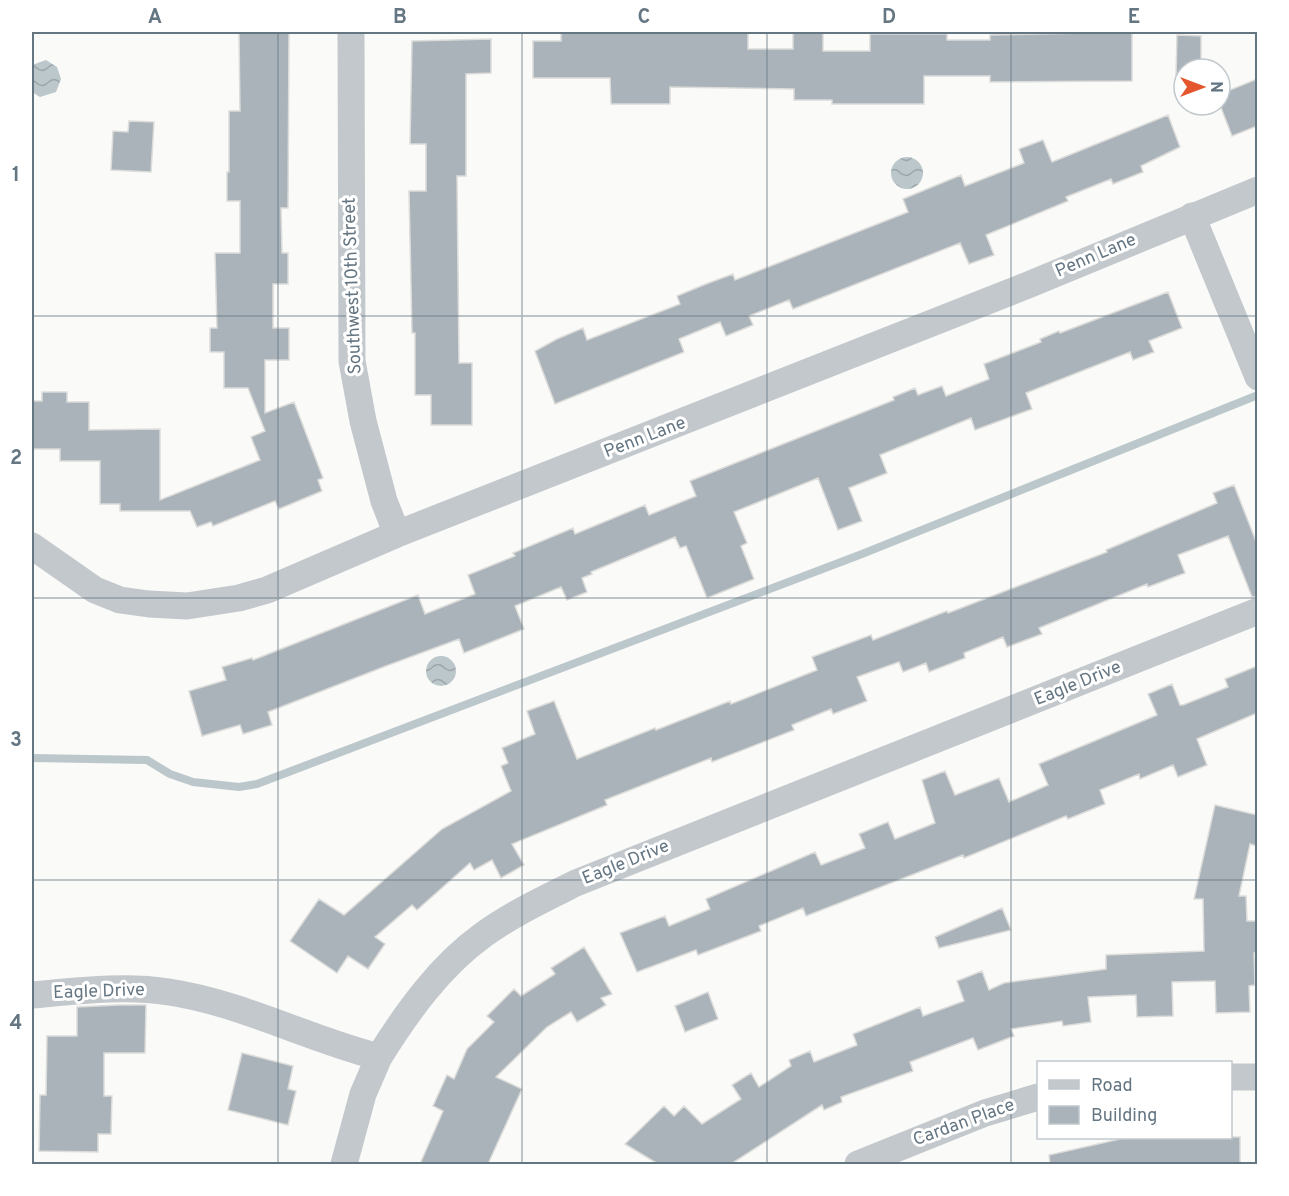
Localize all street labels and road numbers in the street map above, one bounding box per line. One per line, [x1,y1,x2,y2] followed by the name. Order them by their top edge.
[338,197,368,375] street label: Southwest 10th Street
[1052,229,1140,283] street label: Penn Lane
[601,412,689,464] street label: Penn Lane
[1031,656,1125,712] street label: Eagle Drive
[579,835,673,891] street label: Eagle Drive
[53,979,145,1005] street label: Eagle Drive
[910,1094,1018,1152] street label: Cardan Place

